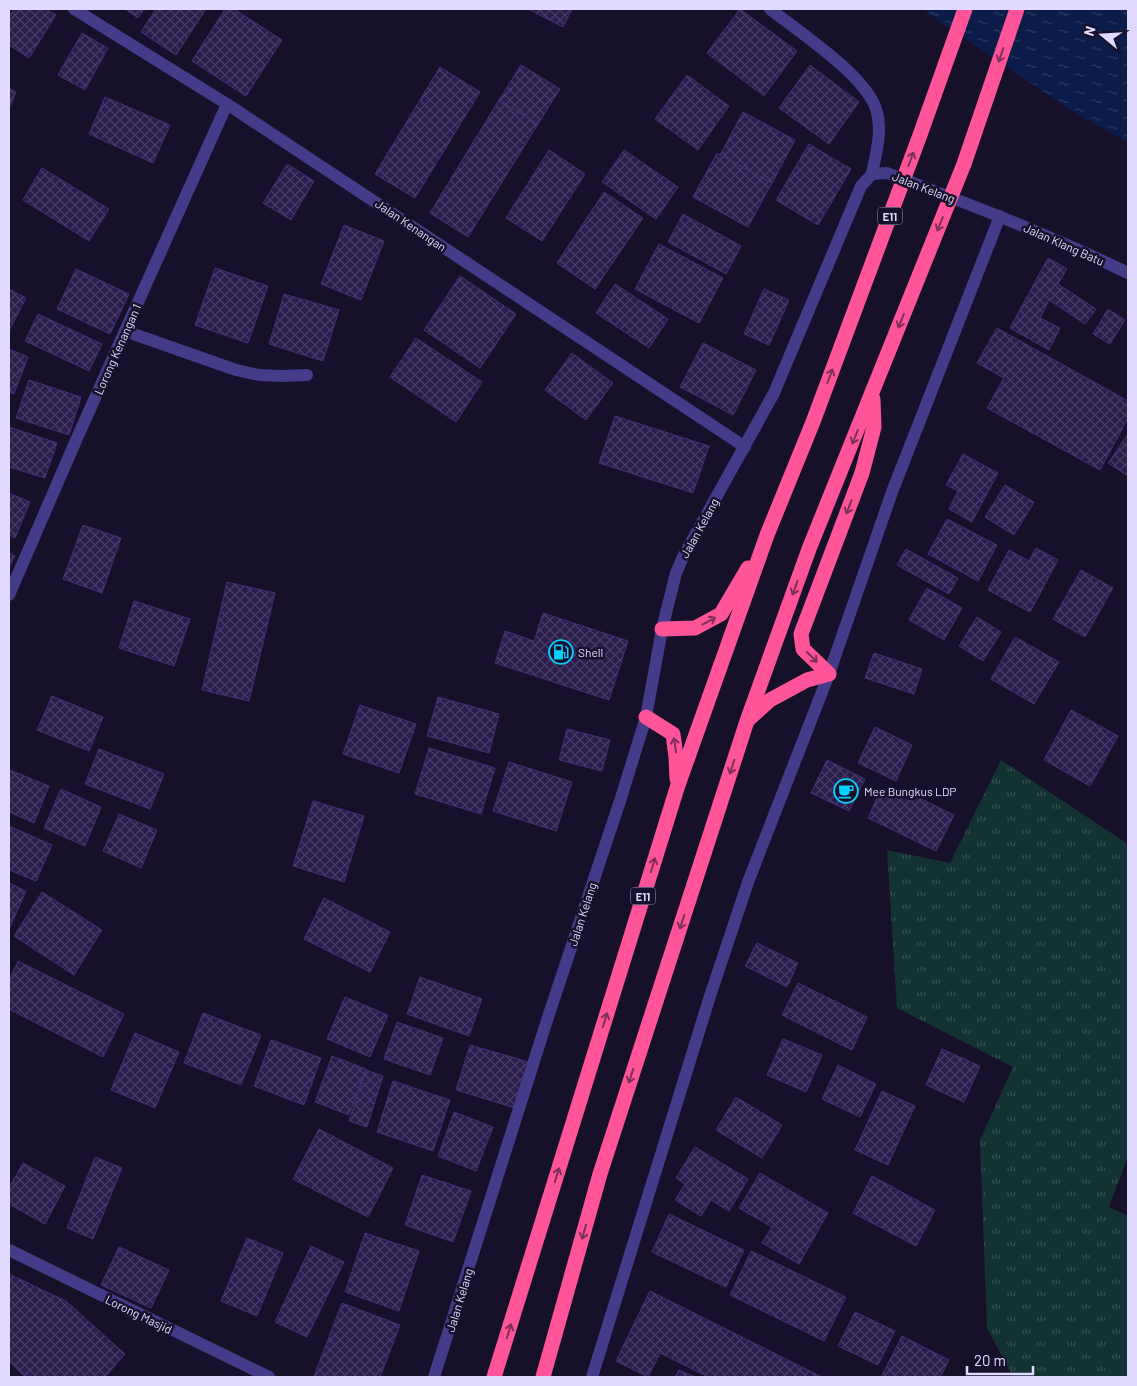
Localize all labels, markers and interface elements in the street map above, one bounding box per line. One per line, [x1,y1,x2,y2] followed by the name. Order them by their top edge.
[1077,10,1127,60] north arrow
[1080,24,1099,38] text: N
[996,47,1005,62] one-way arrow
[907,151,916,167] one-way arrow
[891,169,957,205] street label: Jalan Kelang
[373,196,449,254] street label: Jalan Kenangan
[878,208,902,225] road number: E11
[935,216,944,231] one-way arrow
[1022,220,1106,268] street label: Jalan Klang Batu
[91,302,143,396] street label: Lorong Kenangan 1
[896,313,906,328] one-way arrow
[826,369,835,385] one-way arrow
[849,429,859,444] one-way arrow
[677,496,721,560] street label: Jalan Kelang
[844,499,853,514] one-way arrow
[790,580,799,596] one-way arrow
[702,615,716,625] one-way arrow
[548,639,574,665] fuel station icon: Shell
[578,645,603,659] place label: Shell
[805,651,818,663] one-way arrow
[669,737,679,753] one-way arrow
[727,759,736,774] one-way arrow
[833,778,859,804] cafe icon: Mee Bungkus LDP
[864,784,956,798] place label: Mee Bungkus LDP
[649,857,659,873] one-way arrow
[565,880,599,948] street label: Jalan Kelang
[630,888,656,904] road number: E11
[676,913,686,929] one-way arrow
[601,1013,610,1029] one-way arrow
[626,1068,636,1084] one-way arrow
[553,1168,562,1184] one-way arrow
[578,1223,588,1239] one-way arrow
[443,1266,475,1334] street label: Jalan Kelang
[103,1292,175,1336] street label: Lorong Masjid
[504,1323,514,1339] one-way arrow
[967,1344,1033,1376] scale bar
[974,1351,1006,1369] text: 20 m

